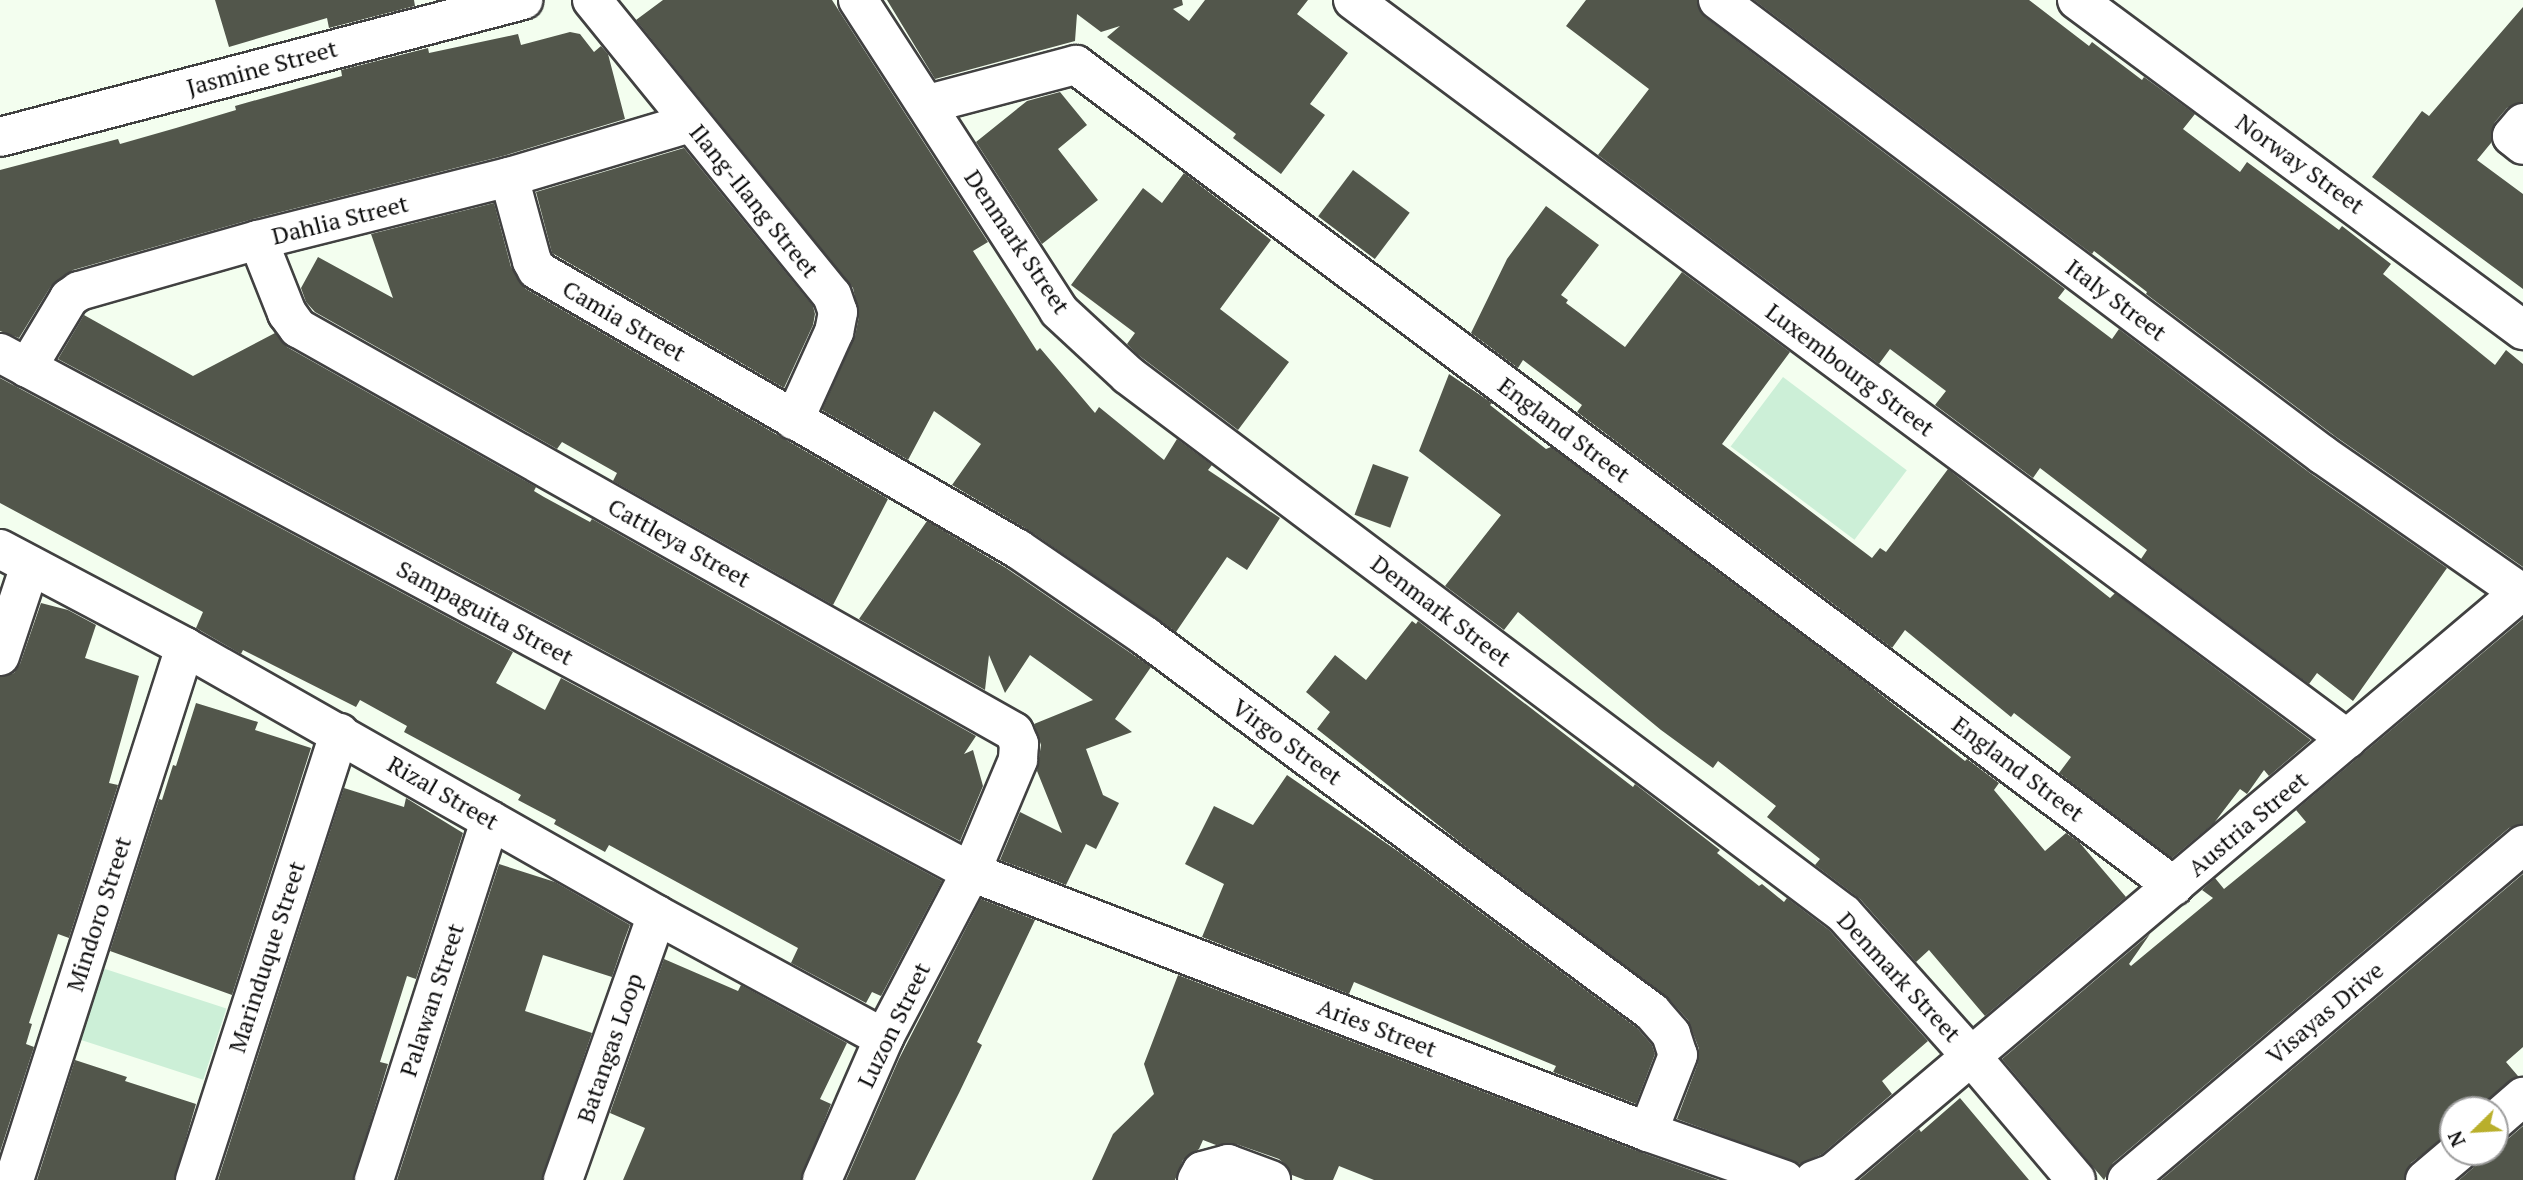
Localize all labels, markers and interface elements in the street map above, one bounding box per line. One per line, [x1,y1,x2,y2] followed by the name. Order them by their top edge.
[183,34,341,102] street label: Jasmine Street
[2230,108,2370,220] street label: Norway Street
[683,118,825,284] street label: Ilang-Ilang Street
[958,164,1076,320] street label: Denmark Street
[269,189,411,251] street label: Dahlia Street
[2060,253,2172,347] street label: Italy Street
[557,274,691,368] street label: Camia Street
[1760,297,1940,443] street label: Luxembourg Street
[1492,371,1636,489] street label: England Street
[603,492,755,594] street label: Cattleya Street
[1365,549,1517,673] street label: Denmark Street
[392,554,578,672] street label: Sampaguita Street
[1227,693,1347,791] street label: Virgo Street
[1946,710,2090,828] street label: England Street
[382,750,504,836] street label: Rizal Street
[2182,765,2314,883] street label: Austria Street
[60,833,138,995] street label: Mindoro Street
[222,858,312,1056] street label: Marinduque Street
[1831,906,1967,1048] street label: Denmark Street
[394,920,470,1080] street label: Palawan Street
[2261,956,2389,1070] street label: Visayas Drive
[851,958,937,1092] street label: Luzon Street
[571,969,649,1127] street label: Batangas Loop
[1313,992,1441,1064] street label: Aries Street
[2439,1096,2509,1166] north arrow
[2442,1127,2471,1151] text: N

